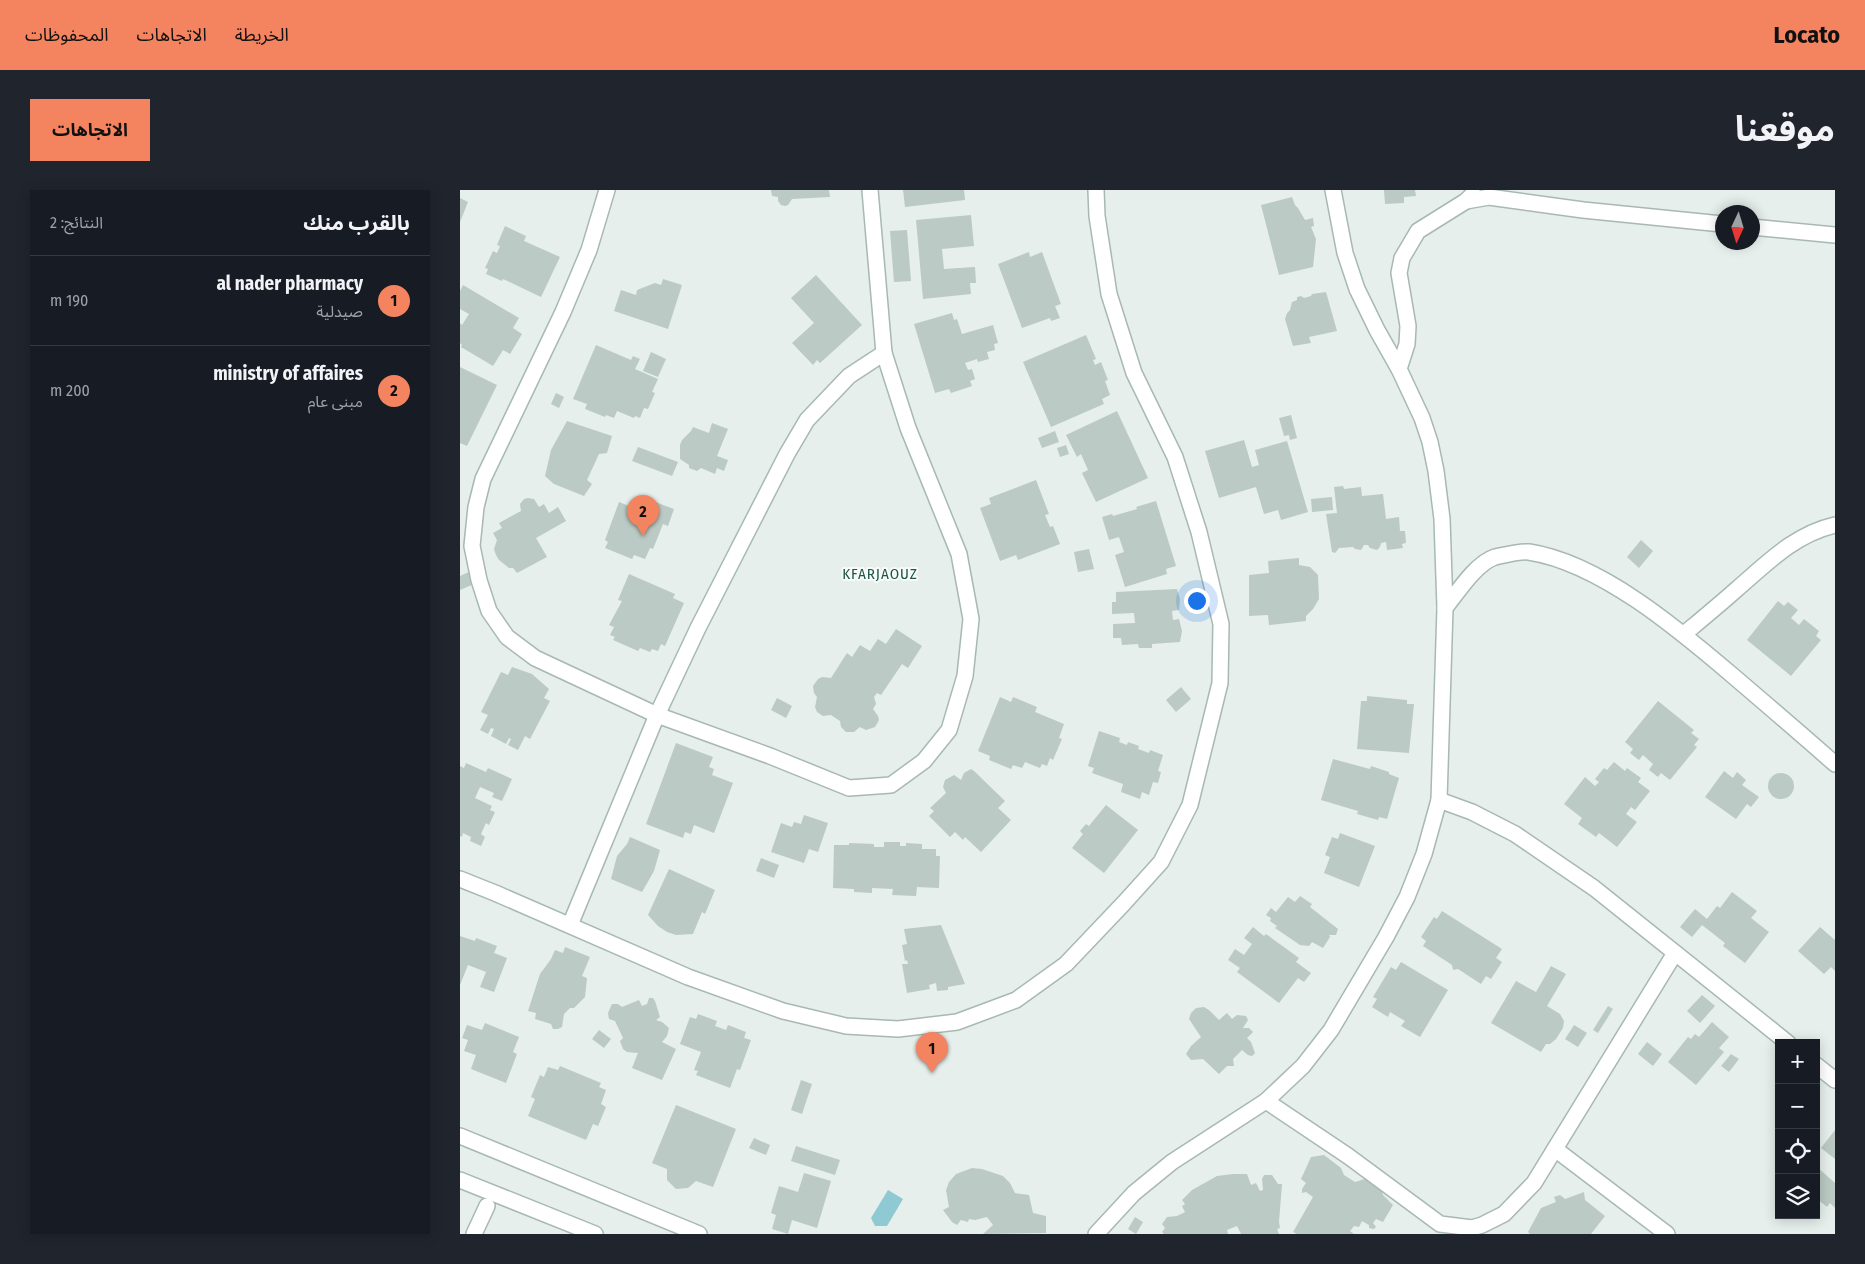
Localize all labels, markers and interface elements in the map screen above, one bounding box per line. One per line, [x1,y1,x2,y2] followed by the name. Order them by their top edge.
[1774,21,1840,49] text: Locato
[25,24,109,46] text: المحفوظات
[137,24,207,46] text: الاتجاهات
[235,24,289,46] text: الخريطة
[30,99,150,161] button: الاتجاهات
[1735,108,1835,150] text: موقعنا
[1715,205,1760,250] north arrow
[303,210,410,236] text: بالقرب منك
[50,213,103,232] text: النتائج: 2
[216,272,363,295] text: al nader pharmacy
[50,291,88,310] text: 190 m
[391,291,397,310] text: 1
[316,302,363,321] text: صيدلية
[213,362,363,385] text: ministry of affaires
[50,381,90,400] text: 200 m
[390,381,398,400] text: 2
[308,392,363,411] text: مبنى عام
[627,495,659,536] pin: 2
[842,565,918,583] district label: KFARJAOUZ
[1184,588,1210,614] your location
[916,1032,948,1073] pin: 1
[1775,1039,1820,1219] map controls
[1775,1039,1820,1084] button: +
[1775,1084,1820,1129] button: −
[1775,1129,1820,1174] button: locate
[1775,1174,1820,1219] button: layers

